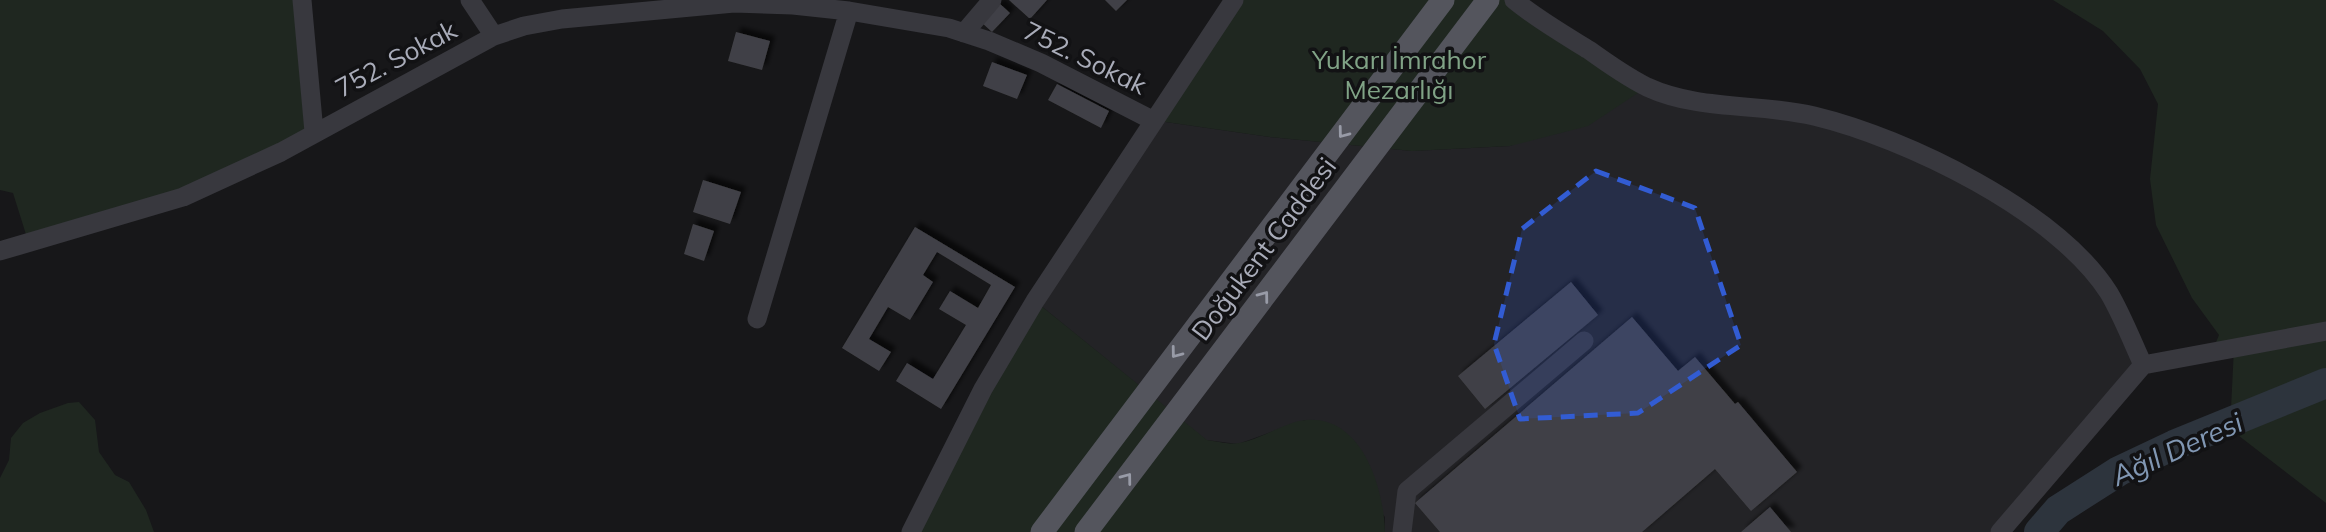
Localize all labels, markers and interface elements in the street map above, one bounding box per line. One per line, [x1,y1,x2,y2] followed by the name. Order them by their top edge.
[329,13,463,104] street label: 752. Sokak
[1018,14,1153,102] street label: 752. Sokak
[1311,43,1487,106] park label: Yukarı İmrahor Mezarlığı
[1339,125,1351,137] one-way arrow
[1184,151,1343,347] street label: Doğukent Caddesi
[1256,291,1268,304] one-way arrow
[1172,346,1185,358] one-way arrow
[2105,404,2248,493] water label: Ağıl Deresi
[1118,473,1131,485] one-way arrow

